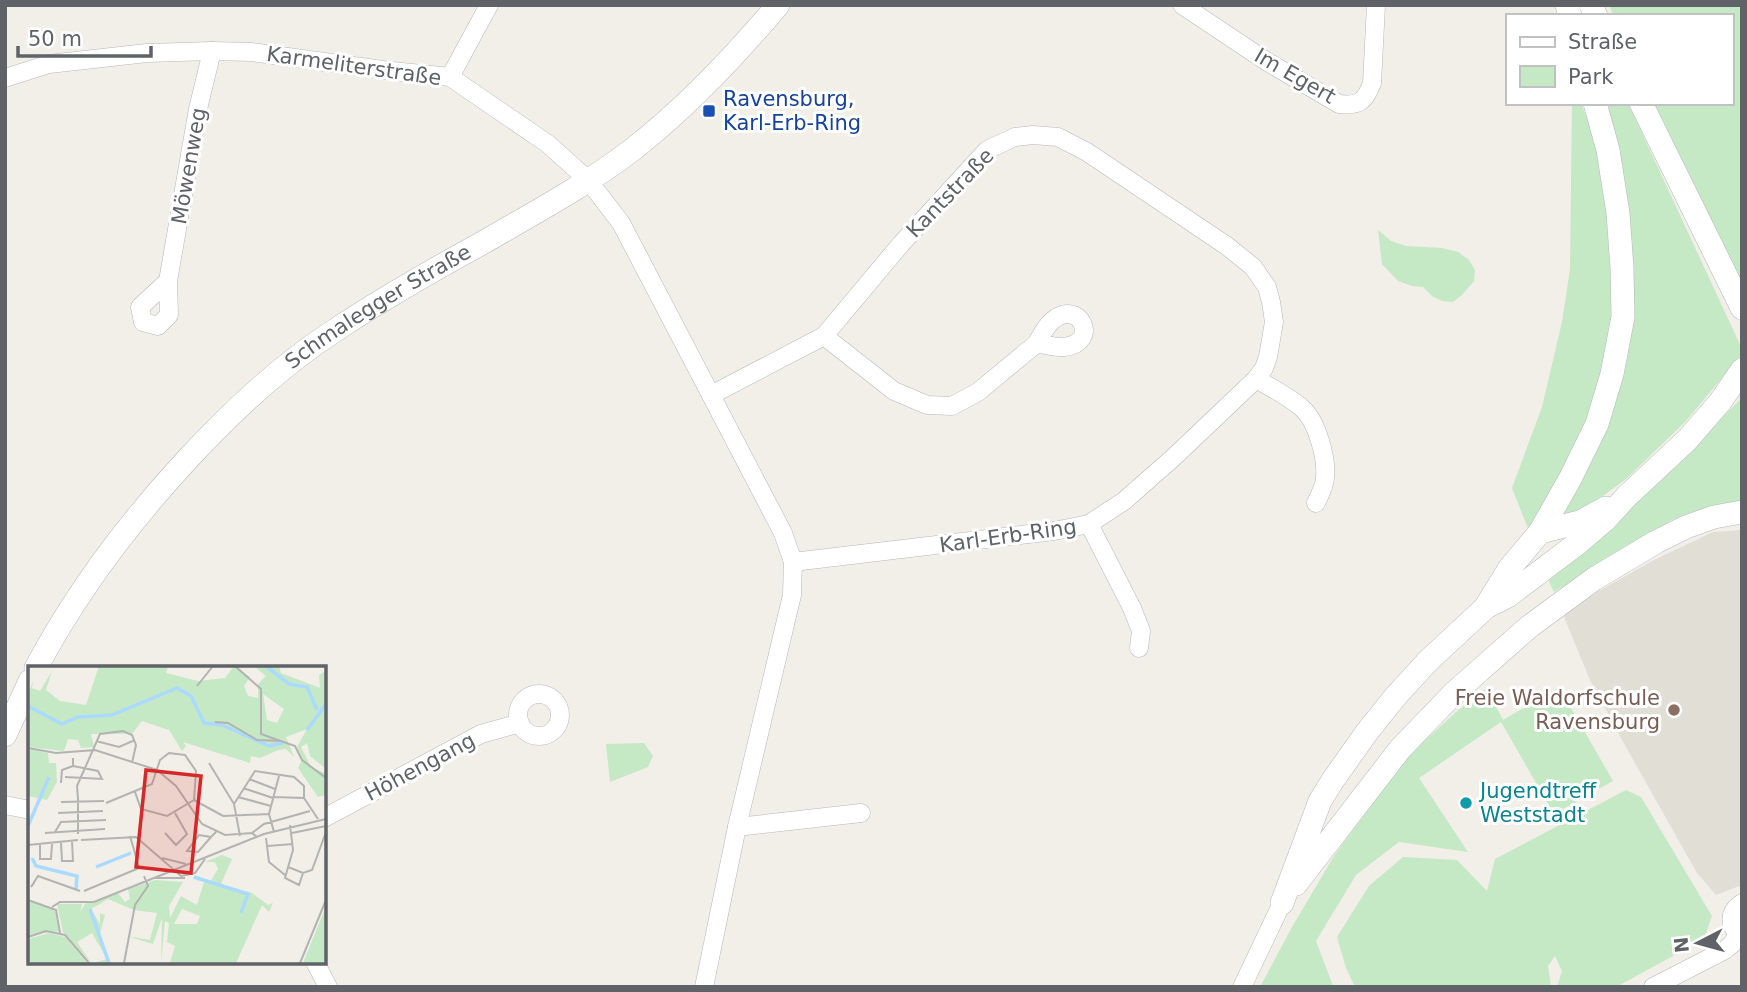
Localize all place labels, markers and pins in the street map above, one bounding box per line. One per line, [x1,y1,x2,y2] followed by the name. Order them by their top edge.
[723,87,861,135] place label: Ravensburg, Karl-Erb-Ring
[701,103,717,119] marker: Ravensburg, Karl-Erb-Ring
[1455,686,1660,734] place label: Freie Waldorfschule Ravensburg
[1666,702,1682,718] marker: Freie Waldorfschule Ravensburg
[1478,779,1597,827] place label: Jugendtreff Weststadt
[1458,795,1474,811] marker: Jugendtreff Weststadt

